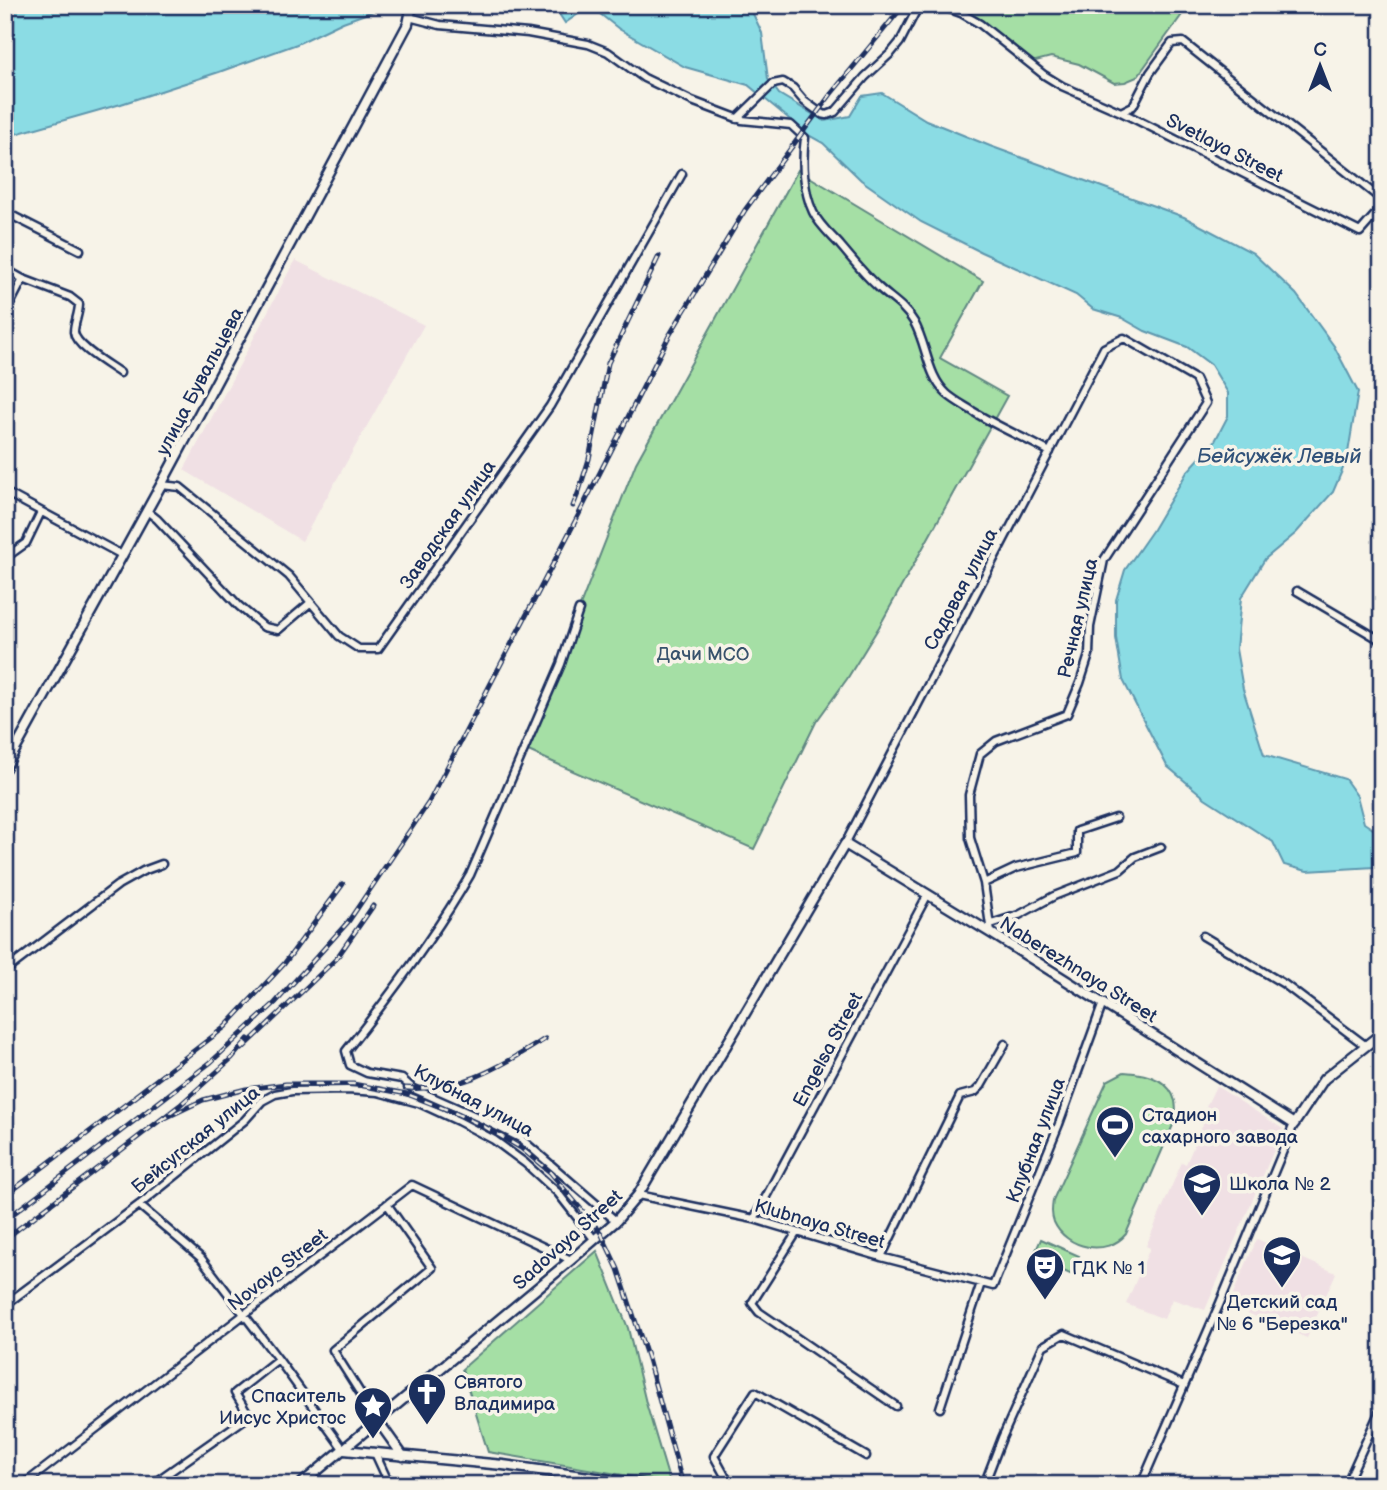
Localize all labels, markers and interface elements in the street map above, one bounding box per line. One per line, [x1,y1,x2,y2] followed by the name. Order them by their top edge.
[1286,32,1356,102] north arrow
[1313,39,1327,62] text: С
[1162,109,1287,188] street label: Svetlaya Street
[152,304,249,459] street label: улица Бувальцева
[1197,444,1361,469] water label: Бейсужёк Левый
[395,456,501,594] street label: Заводская улица
[919,525,1003,655] street label: Садовая улица
[1053,556,1103,681] street label: Речная улица
[657,643,750,666] park label: Дачи МСО
[995,912,1161,1028] street label: Naberezhnaya Street
[788,988,868,1111] street label: Engelsa Street
[409,1060,537,1143] street label: Клубная улица
[1002,1075,1071,1206] street label: Клубная улица
[127,1081,265,1199] street label: Бейсугская улица
[1094,1104,1136,1159] sports icon: Стадион сахарного завода
[1142,1104,1298,1149] place label: Стадион сахарного завода
[1181,1162,1223,1217] school or university icon: Школа № 2
[1229,1173,1332,1196] place label: Школа № 2
[509,1185,628,1295] street label: Sadovaya Street
[752,1195,888,1254] street label: Klubnaya Street
[223,1224,333,1316] street label: Novaya Street
[1261,1234,1303,1289] school or university icon: Детский сад № 6 "Березка"
[1024,1246,1066,1301] theatre icon: ГДК № 1
[1072,1257,1145,1280] place label: ГДК № 1
[1216,1291,1348,1336] place label: Детский сад № 6 "Березка"
[406,1371,448,1426] church icon: Святого Владимира
[454,1371,555,1416] place label: Святого Владимира
[219,1385,347,1430] place label: Спаситель Иисус Христос
[352,1385,394,1440] place icon: Спаситель Иисус Христос

